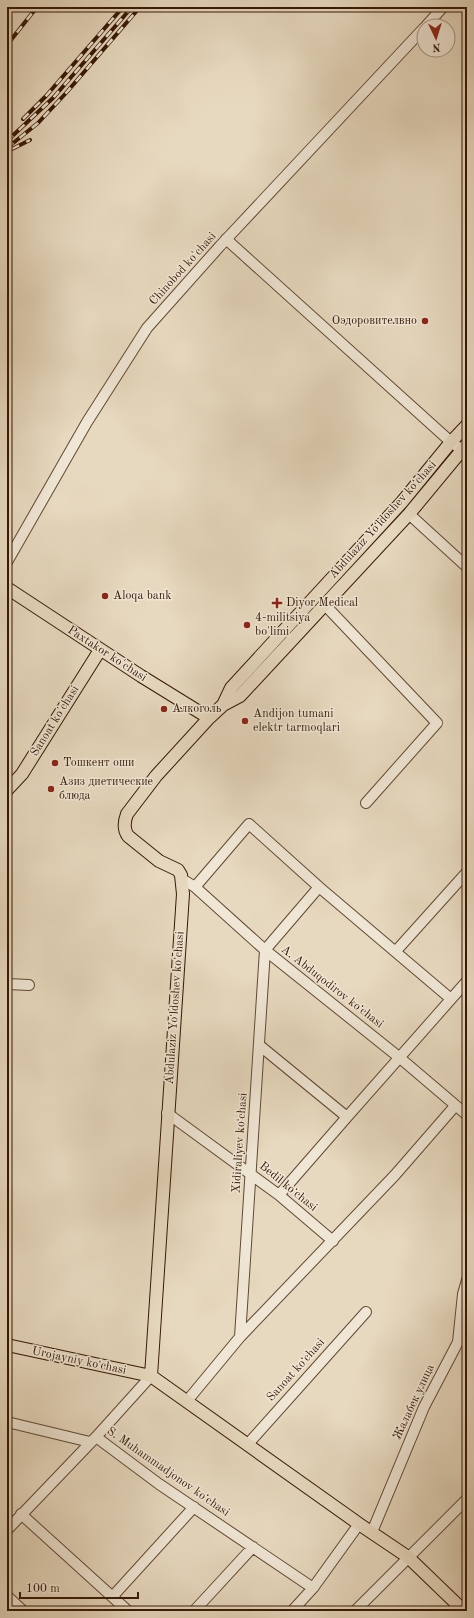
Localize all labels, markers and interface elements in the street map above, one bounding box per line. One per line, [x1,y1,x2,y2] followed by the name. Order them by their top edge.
[416,18,456,58] north arrow
[431,41,441,52] text: N
[147,230,219,308] street label: Chinobod ko'chasi
[332,315,417,327] place label: Оэдоровителвно
[420,316,430,326] marker: Оэдоровителвно
[326,458,439,581] street label: Abdulaziz Yoʻldoshev koʻchasi
[113,590,171,602] place label: Aloqa bank
[100,591,110,601] marker: Aloqa bank
[271,597,283,609] marker: Diyor Medical
[286,597,358,609] place label: Diyor Medical
[255,612,310,638] place label: 4-militsiya bo'limi
[242,620,252,630] marker: 4-militsiya bo'limi
[65,624,149,684] street label: Paxtakor ko'chasi
[29,684,81,758] street label: Sanoat ko'chasi
[172,703,222,715] place label: Алкоголь
[159,704,169,714] marker: Алкоголь
[253,708,340,734] place label: Andijon tumani elektr tarmoqlari
[240,716,250,726] marker: Andijon tumani elektr tarmoqlari
[63,757,135,769] place label: Тошкент оши
[50,758,60,768] marker: Тошкент оши
[59,776,154,802] place label: Азиз диетические блюда
[46,784,56,794] marker: Азиз диетические блюда
[163,931,186,1085] street label: Abdulaziz Yoʻldoshev koʻchasi
[279,943,386,1031] street label: A. Abduqodirov koʻchasi
[230,1092,250,1194] street label: Xidiraliyev koʻchasi
[257,1159,320,1214] street label: Bedil koʻchasi
[264,1336,327,1404] street label: Sanoat koʻchasi
[31,1344,128,1377] street label: Urоjayniy koʻchasi
[391,1362,437,1441] street label: Жалабек улица
[105,1424,232,1519] street label: S. Muhammadjonov koʻchasi
[20,1574,138,1600] scale bar
[26,1583,60,1595] text: 100 m

